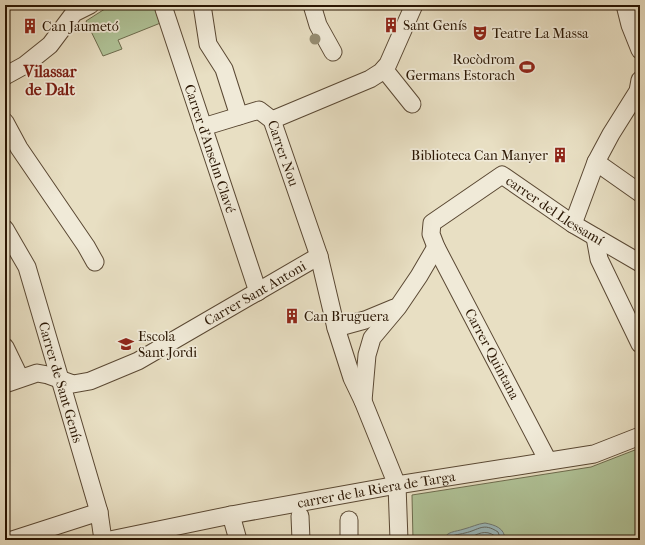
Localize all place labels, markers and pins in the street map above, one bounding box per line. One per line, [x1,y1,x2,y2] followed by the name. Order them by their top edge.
[382,16,400,34] building icon: Sant Genís
[21,17,39,35] building icon: Can Jaumetó
[403,17,467,34] place label: Sant Genís
[42,18,119,35] place label: Can Jaumetó
[471,24,489,42] theatre icon: Teatre La Massa
[492,25,589,42] place label: Teatre La Massa
[406,51,515,84] place label: Rocòdrom Germans Estorach
[518,58,536,76] sports icon: Rocòdrom Germans Estorach
[551,146,569,164] building icon: Biblioteca Can Manyer
[411,147,548,164] place label: Biblioteca Can Manyer
[283,307,301,325] building icon: Can Bruguera
[304,308,390,325] place label: Can Bruguera
[138,328,197,361] place label: Escola Sant Jordi
[117,335,135,353] school or university icon: Escola Sant Jordi

